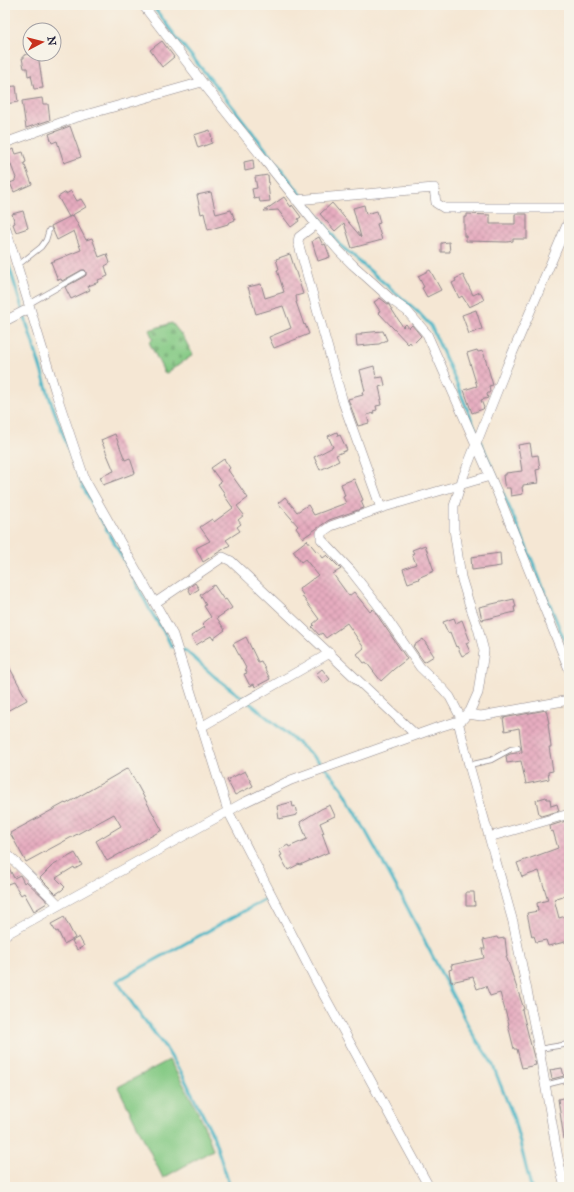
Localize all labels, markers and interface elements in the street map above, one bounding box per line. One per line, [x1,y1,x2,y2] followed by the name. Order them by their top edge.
[22,22,62,62] north arrow
[44,35,59,47] text: N

